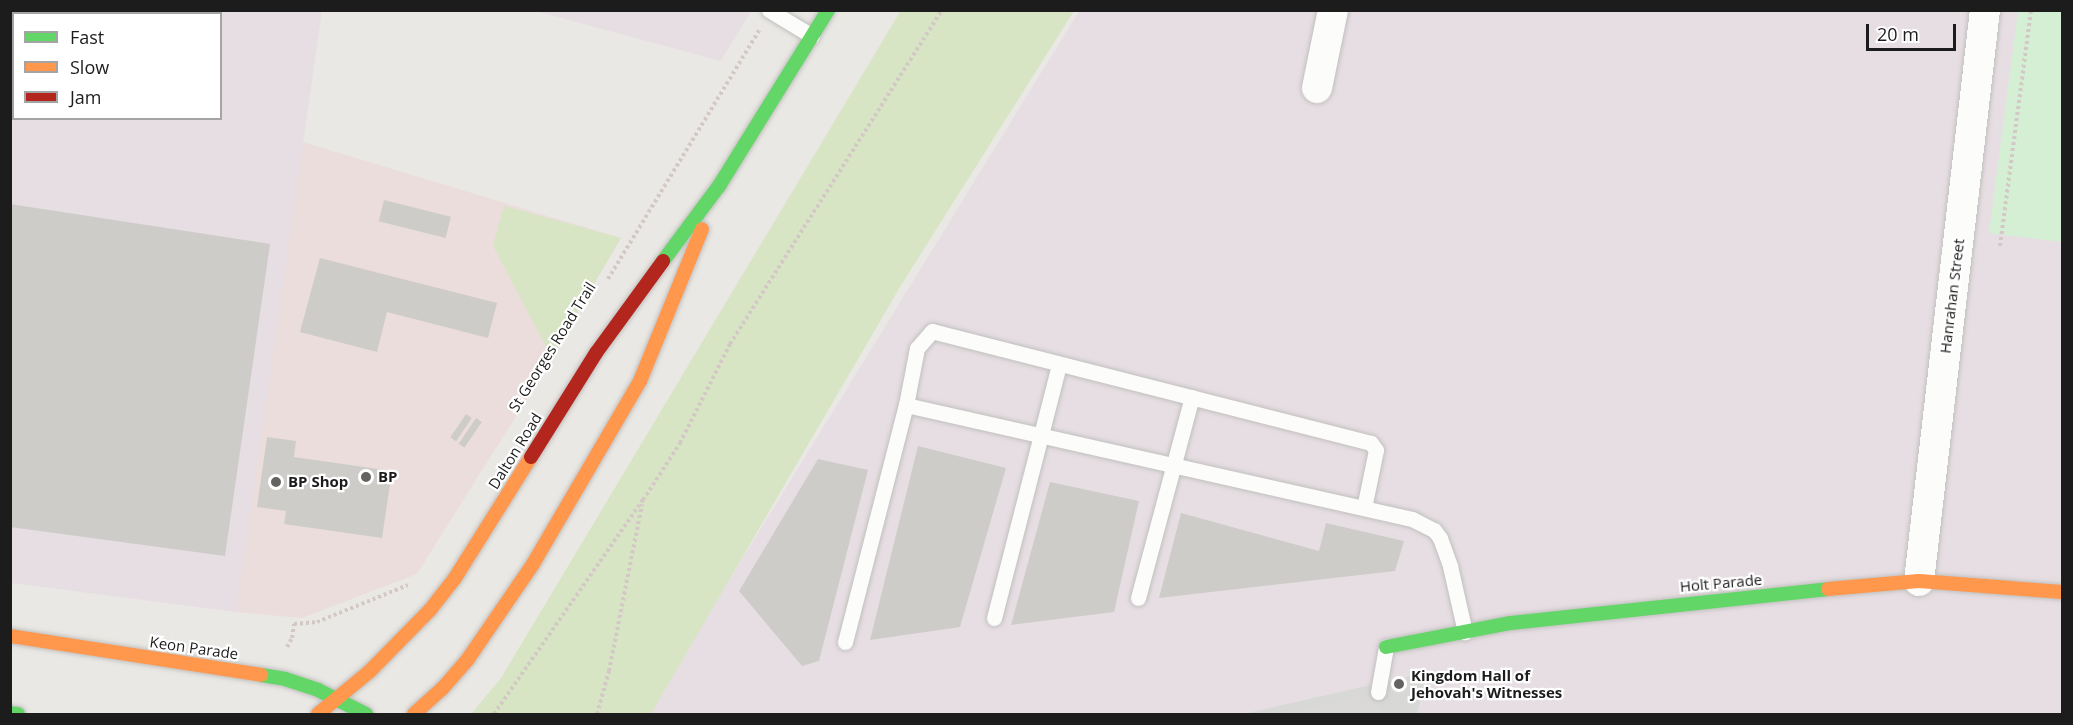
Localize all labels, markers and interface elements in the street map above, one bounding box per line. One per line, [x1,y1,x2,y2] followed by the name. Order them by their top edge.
[12,12,222,120] legend
[1869,12,1959,50] scale bar
[1877,22,1919,46] text: 20 m
[70,25,104,49] text: Fast
[70,55,109,79] text: Slow
[70,85,102,109] text: Jam
[1936,238,1968,354] street label: Hanrahan Street
[505,279,599,415] street label: St Georges Road Trail
[485,410,545,492] street label: Dalton Road
[378,468,397,486] place label: BP
[359,470,373,484] marker: BP
[288,473,348,491] place label: BP Shop
[269,475,283,489] marker: BP Shop
[1679,570,1763,596] street label: Holt Parade
[149,633,239,663] street label: Keon Parade
[1411,666,1562,701] place label: Kingdom Hall of Jehovah's Witnesses
[1392,677,1406,691] marker: Kingdom Hall of Jehovah's Witnesses

